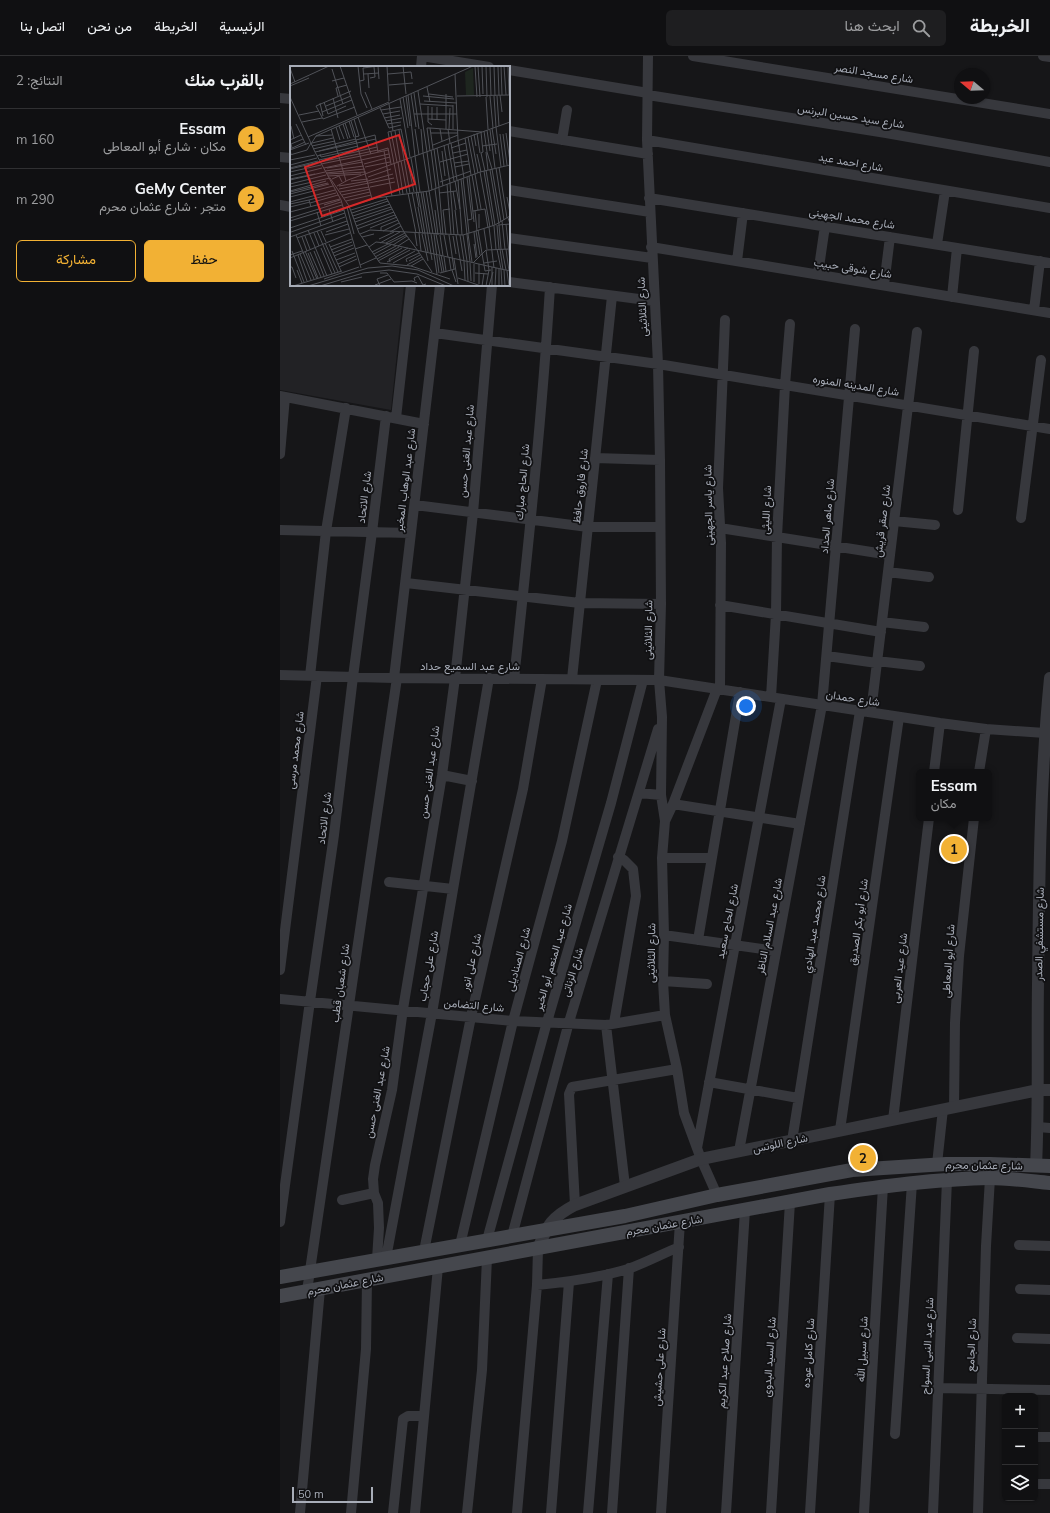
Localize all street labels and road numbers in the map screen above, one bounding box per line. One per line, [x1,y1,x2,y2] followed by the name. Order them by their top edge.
[833,60,915,87] street label: شارع مسجد النصر
[796,101,906,132] street label: شارع سيد حسين البرنس
[817,149,885,176] street label: شارع احمد عيد
[808,204,896,233] street label: شارع محمد الجهينى
[813,255,893,282] street label: شارع شوقى حبيب
[633,276,652,337] street label: شارع الثلاثينى
[812,371,900,400] street label: شارع المدينه المنوره
[455,403,478,498] street label: شارع عبد الغنى حسن
[392,427,419,534] street label: شارع عبد الوهاب المخبر
[512,443,533,521] street label: شارع الحاج مبارك
[569,447,592,524] street label: شارع فاروق حافظ
[700,464,717,545] street label: شارع ياسر الجهينى
[354,470,375,524] street label: شارع الاتحاد
[817,478,838,554] street label: شارع ماهر الحداد
[871,484,894,558] street label: شارع صقر قريش
[758,485,775,535] street label: شارع الليثى
[640,600,657,660] street label: شارع الثلاثينى
[420,659,520,674] street label: شارع عبد السميع حداد
[825,687,881,710] street label: شارع حمدان
[283,710,308,790] street label: شارع محمد مرسى
[416,724,443,819] street label: شارع عبد الغنى حسن
[314,791,335,845] street label: شارع الاتحاد
[799,874,832,974] street label: شارع محمد عبد الهادي
[753,876,786,977] street label: شارع عبد السلام الناظر
[845,877,872,966] street label: شارع أبو بكر الصديق
[713,882,742,960] street label: شارع الحاج سعيد
[1031,887,1050,982] street label: شارع مستشفي الصدر
[531,902,576,1013] street label: شارع عبد المنعم أبو الخير
[643,923,660,983] street label: شارع الثلاثينى
[938,923,959,998] street label: شارع أبو المعاطى
[503,925,534,993] street label: شارع الصناديلى
[415,929,442,1003] street label: شارع على حجاب
[457,932,485,993] street label: شارع على انور
[888,932,911,1004] street label: شارع عيد العربى
[328,942,354,1024] street label: شارع شعبان قطب
[558,945,587,999] street label: شارع الزناتى
[443,995,505,1016] street label: شارع التضامن
[361,1044,394,1139] street label: شارع عبد الغنى حسن
[751,1130,809,1157] street label: شارع اللوتس
[945,1157,1023,1174] street label: شارع عثمان محرم
[625,1211,704,1240] street label: شارع عثمان محرم
[306,1270,385,1299] street label: شارع عثمان محرم
[917,1297,938,1395] street label: شارع عبد النبى السواح
[714,1313,735,1409] street label: شارع صلاح عبد الكريم
[853,1315,872,1382] street label: شارع سبيل الله
[759,1316,780,1398] street label: شارع السيد البدوى
[799,1317,818,1388] street label: شارع كامل عوده
[963,1318,980,1372] street label: شارع الجامع
[649,1327,670,1407] street label: شارع على حشيش

